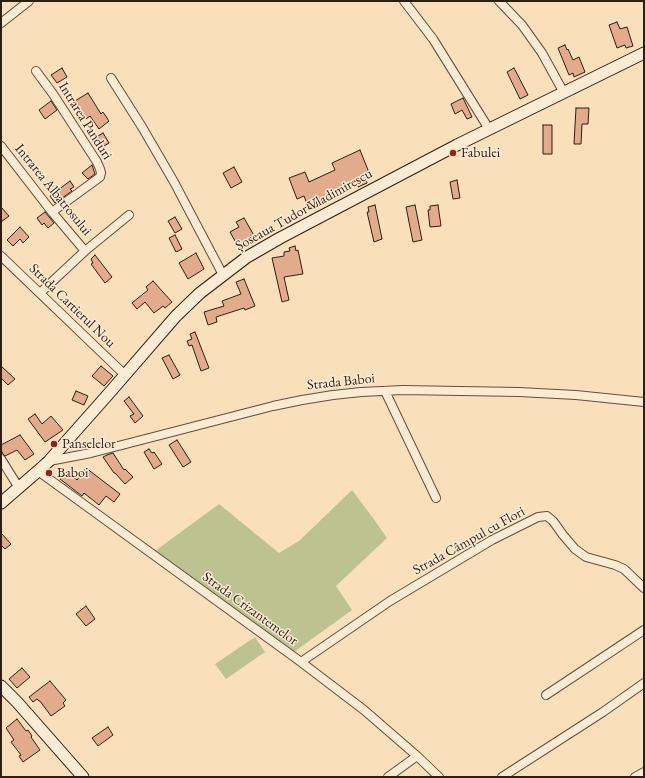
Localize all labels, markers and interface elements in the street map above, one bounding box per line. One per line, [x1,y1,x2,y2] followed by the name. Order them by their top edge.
[55,79,115,163] street label: Intrarea Panduri
[11,141,95,239] street label: Intrarea Albatrosului
[461,145,500,161] place label: Fabulei
[448,148,458,158] marker: Fabulei
[233,165,375,255] street label: Șoseaua Tudor Vladimirescu
[25,260,119,352] street label: Strada Cartierul Nou
[306,370,376,394] street label: Strada Baboi
[62,436,116,452] place label: Panselelor
[49,439,59,449] marker: Panselelor
[57,465,88,481] place label: Baboi
[44,468,54,478] marker: Baboi
[410,503,528,579] street label: Strada Câmpul cu Flori
[199,569,301,649] street label: Strada Crizantemelor

